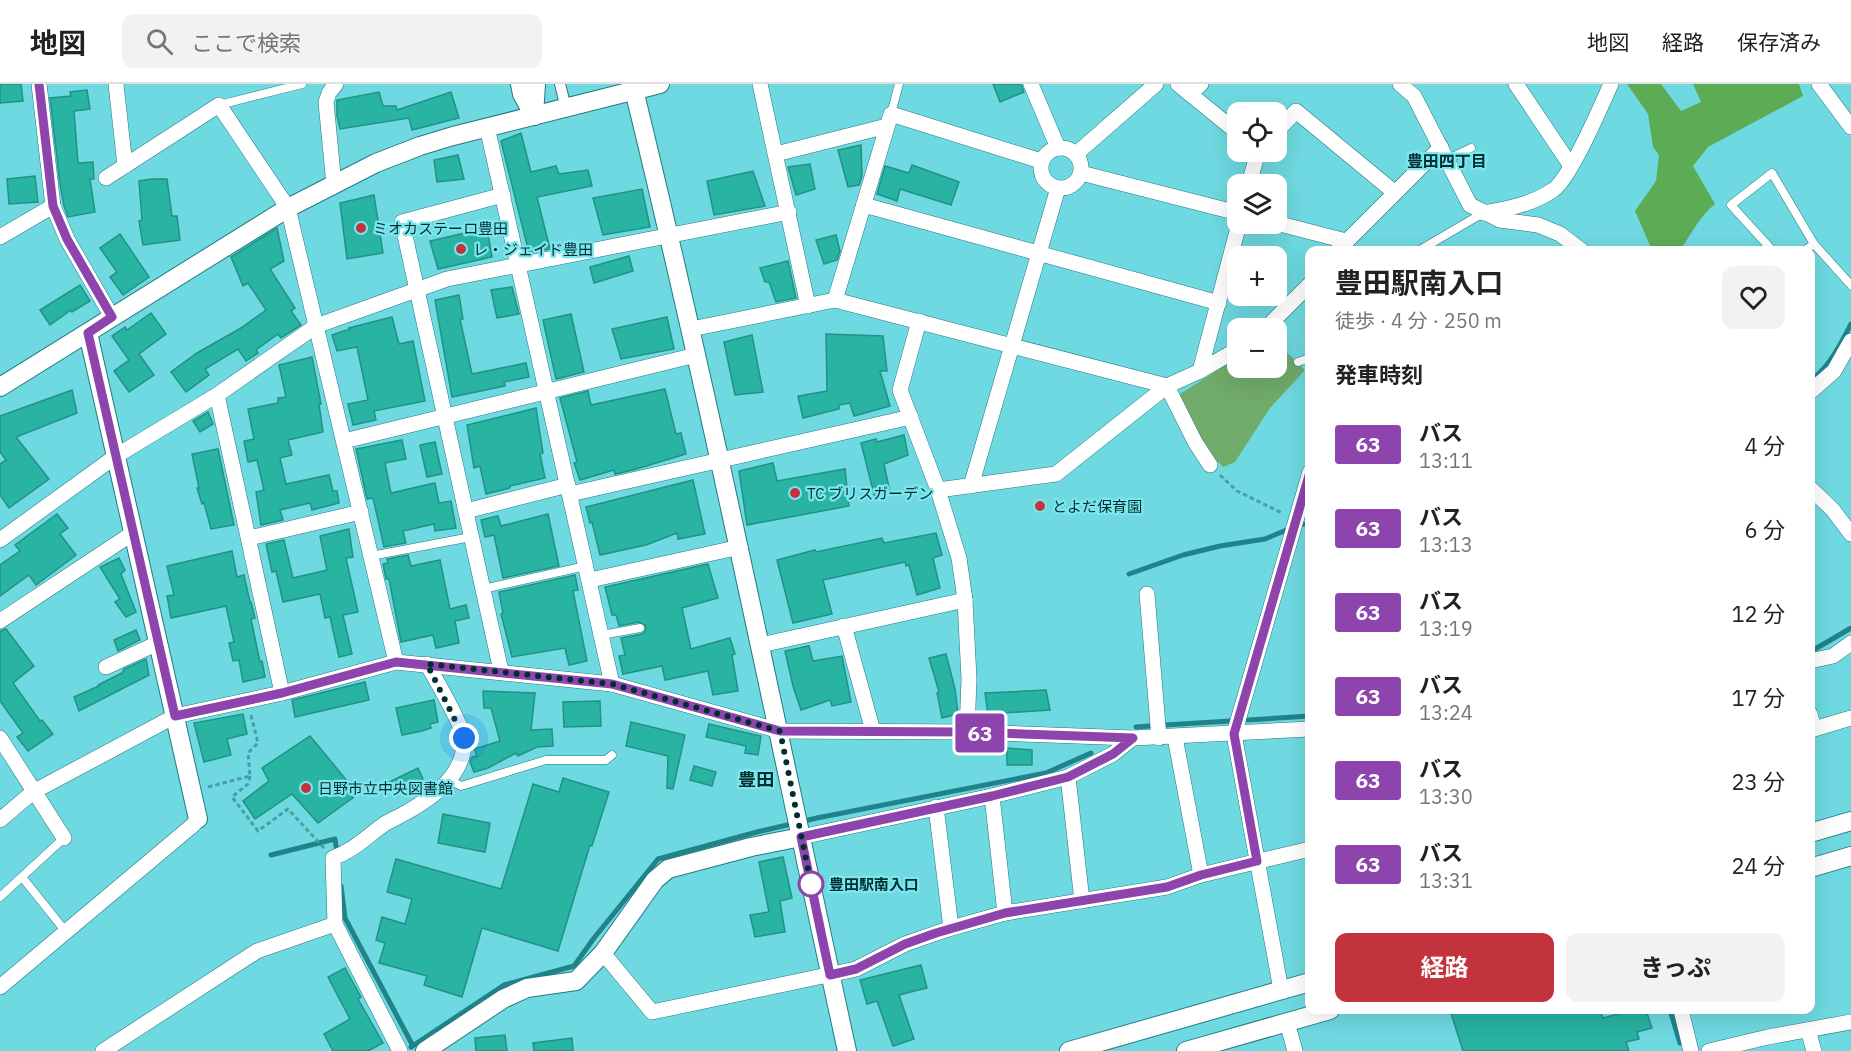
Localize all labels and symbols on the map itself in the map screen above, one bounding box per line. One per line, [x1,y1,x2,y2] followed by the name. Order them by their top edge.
[1407,151,1487,171] district label: 豊田四丁目
[373,219,508,238] place label: ミオカステーロ豊田
[354,221,368,235] marker: ミオカステーロ豊田
[473,240,593,259] place label: レ・ジェイド豊田
[454,242,468,256] marker: レ・ジェイド豊田
[807,484,933,503] place label: TC ブリスガーデン
[788,486,802,500] marker: TC ブリスガーデン
[1052,497,1142,516] place label: とよだ保育園
[1033,499,1047,513] marker: とよだ保育園
[953,714,1007,752] line badge: 63
[449,723,479,753] your location
[738,768,774,791] district label: 豊田
[318,779,453,798] place label: 日野市立中央図書館
[299,781,313,795] marker: 日野市立中央図書館
[798,871,824,897] marker: 豊田駅南入口
[829,875,919,894] place label: 豊田駅南入口

